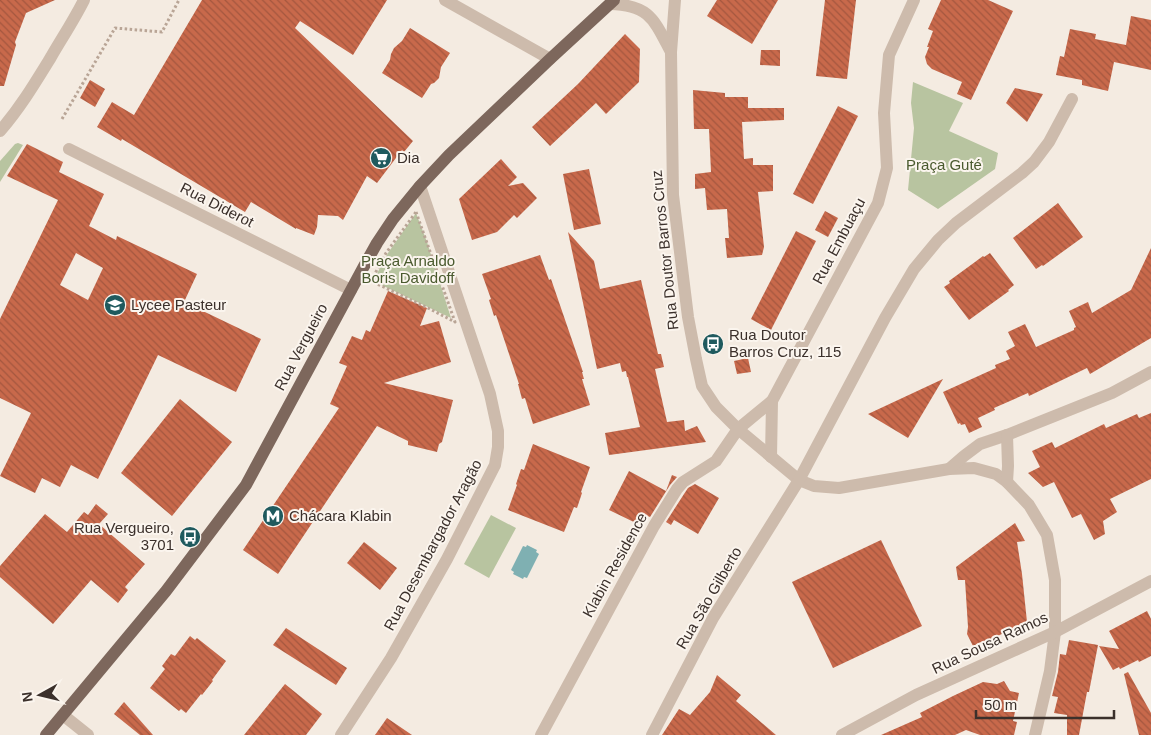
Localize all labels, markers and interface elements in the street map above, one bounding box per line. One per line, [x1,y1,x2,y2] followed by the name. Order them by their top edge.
[369,146,393,170] supermarket icon: Dia
[397,149,420,166] place label: Dia
[906,156,982,173] park label: Praça Guté
[648,169,681,331] street label: Rua Doutor Barros Cruz
[178,179,257,231] street label: Rua Diderot
[809,195,868,287] street label: Rua Embuaçu
[361,252,455,286] park label: Praça Arnaldo Boris Davidoff
[103,293,127,317] school or university icon: Lycee Pasteur
[131,296,226,313] place label: Lycee Pasteur
[271,300,331,393] street label: Rua Vergueiro
[729,326,841,360] place label: Rua Doutor Barros Cruz, 115
[701,332,725,356] bus stop icon: Rua Doutor Barros Cruz, 115
[380,456,485,633] street label: Rua Desembargador Aragão
[261,504,285,528] metro station icon: Chácara Klabin
[289,507,392,524] place label: Chácara Klabin
[579,510,650,620] street label: Klabin Residence
[74,519,174,553] place label: Rua Vergueiro, 3701
[178,525,202,549] bus stop icon: Rua Vergueiro, 3701
[672,544,745,652] street label: Rua São Gilberto
[929,608,1050,677] street label: Rua Sousa Ramos
[15,670,65,720] north arrow
[976,688,1114,720] scale bar
[18,691,36,703] text: N
[984,696,1017,713] text: 50 m

